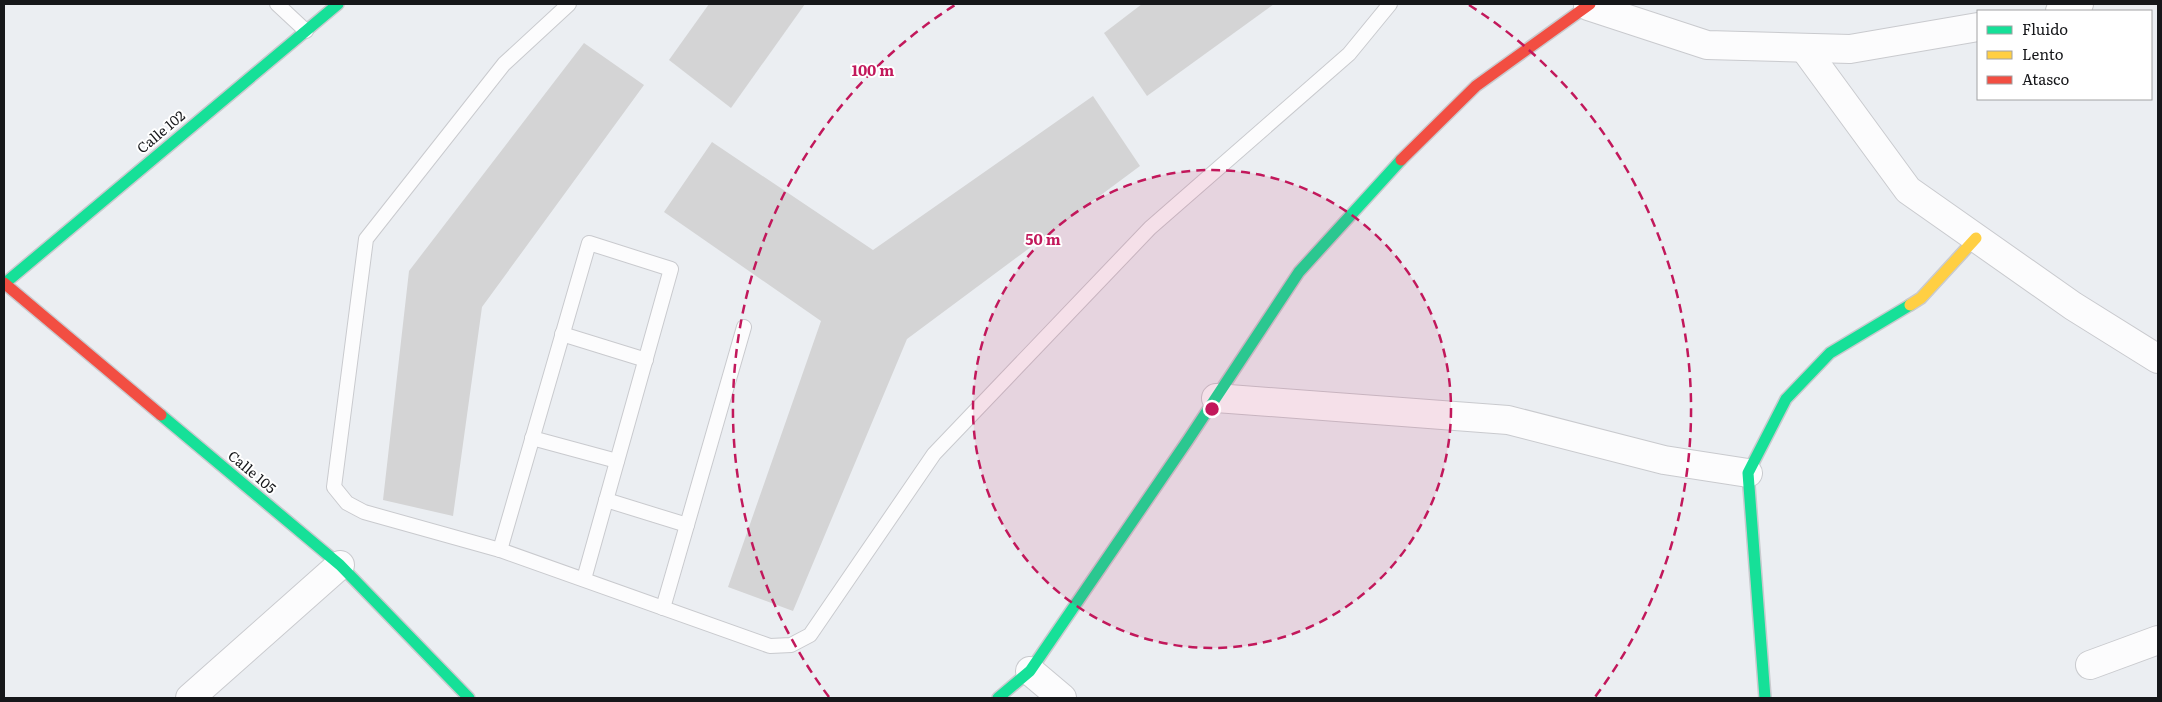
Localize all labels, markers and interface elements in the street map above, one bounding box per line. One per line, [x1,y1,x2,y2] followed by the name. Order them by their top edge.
[1977,10,2152,100] legend
[2022,17,2068,40] text: Fluido
[2022,42,2064,65] text: Lento
[852,58,894,81] text: 100 m
[2022,67,2069,90] text: Atasco
[132,105,189,157] street label: Calle 102
[1025,227,1061,250] text: 50 m
[1203,400,1221,418] centre of rings
[224,445,281,497] street label: Calle 105

